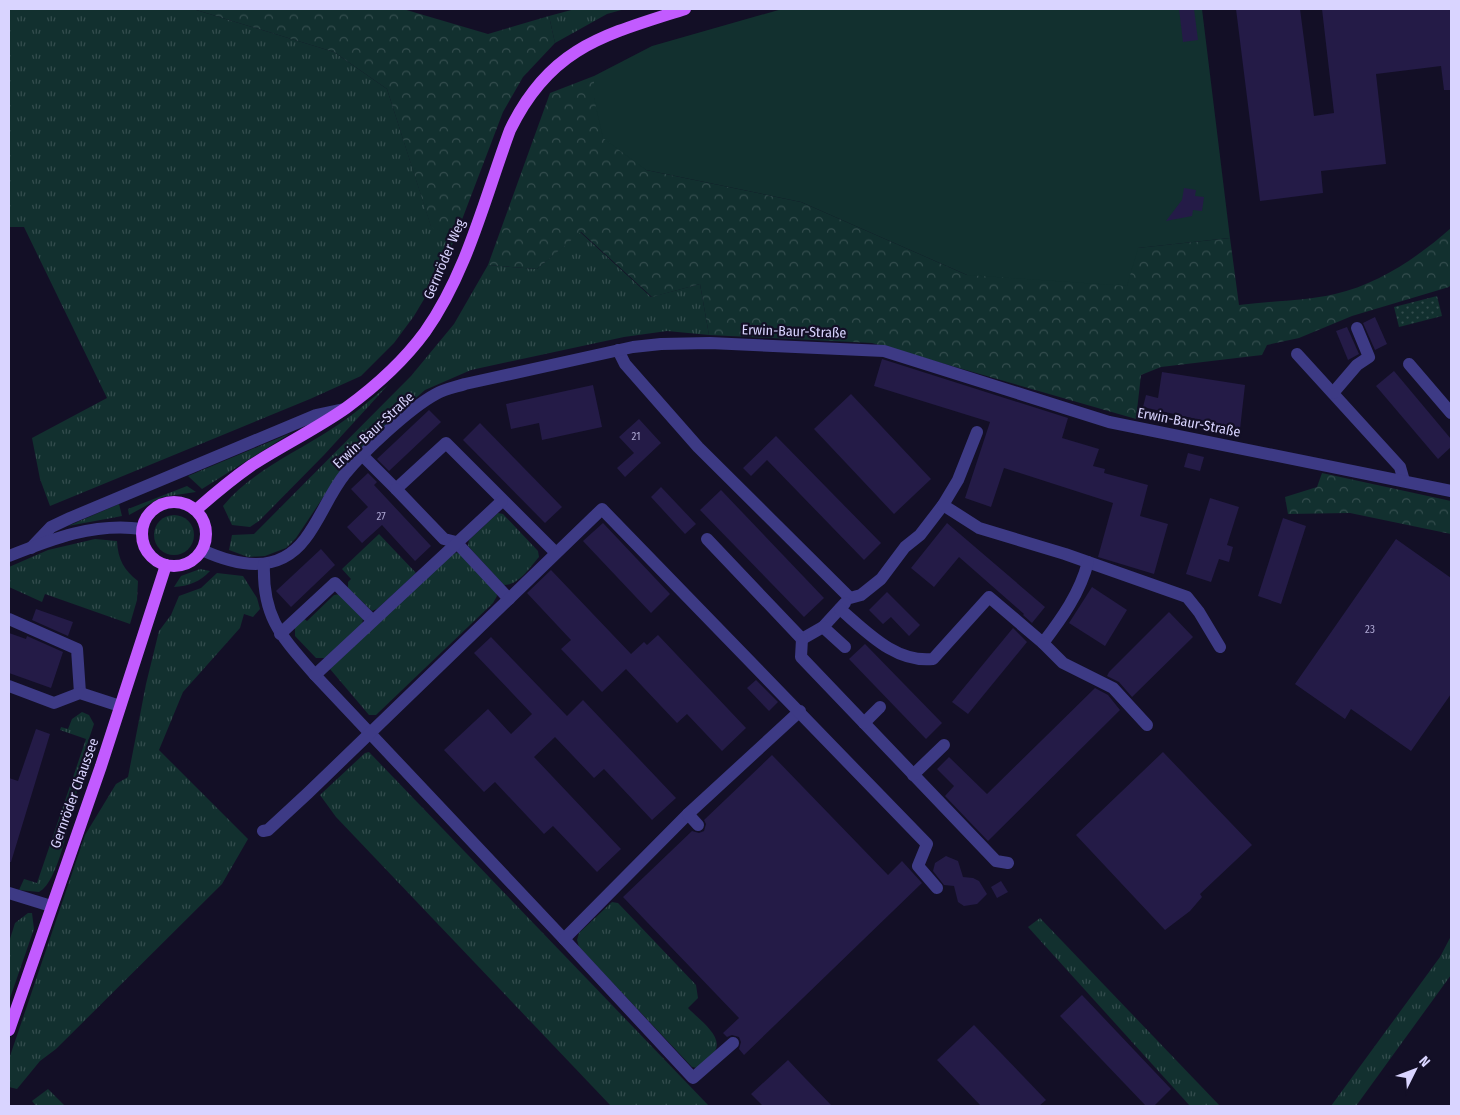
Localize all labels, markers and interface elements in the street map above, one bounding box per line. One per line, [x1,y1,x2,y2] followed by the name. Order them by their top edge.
[420,216,469,302] street label: Gernröder Weg
[741,321,847,342] street label: Erwin-Baur-Straße
[329,388,417,472] street label: Erwin-Baur-Straße
[1136,404,1242,441] street label: Erwin-Baur-Straße
[632,430,640,443] house number: 21
[376,510,386,523] house number: 27
[1365,623,1375,636] house number: 23
[47,736,102,851] street label: Gernröder Chaussee
[1390,1045,1440,1095] north arrow
[1415,1053,1433,1070] text: N

